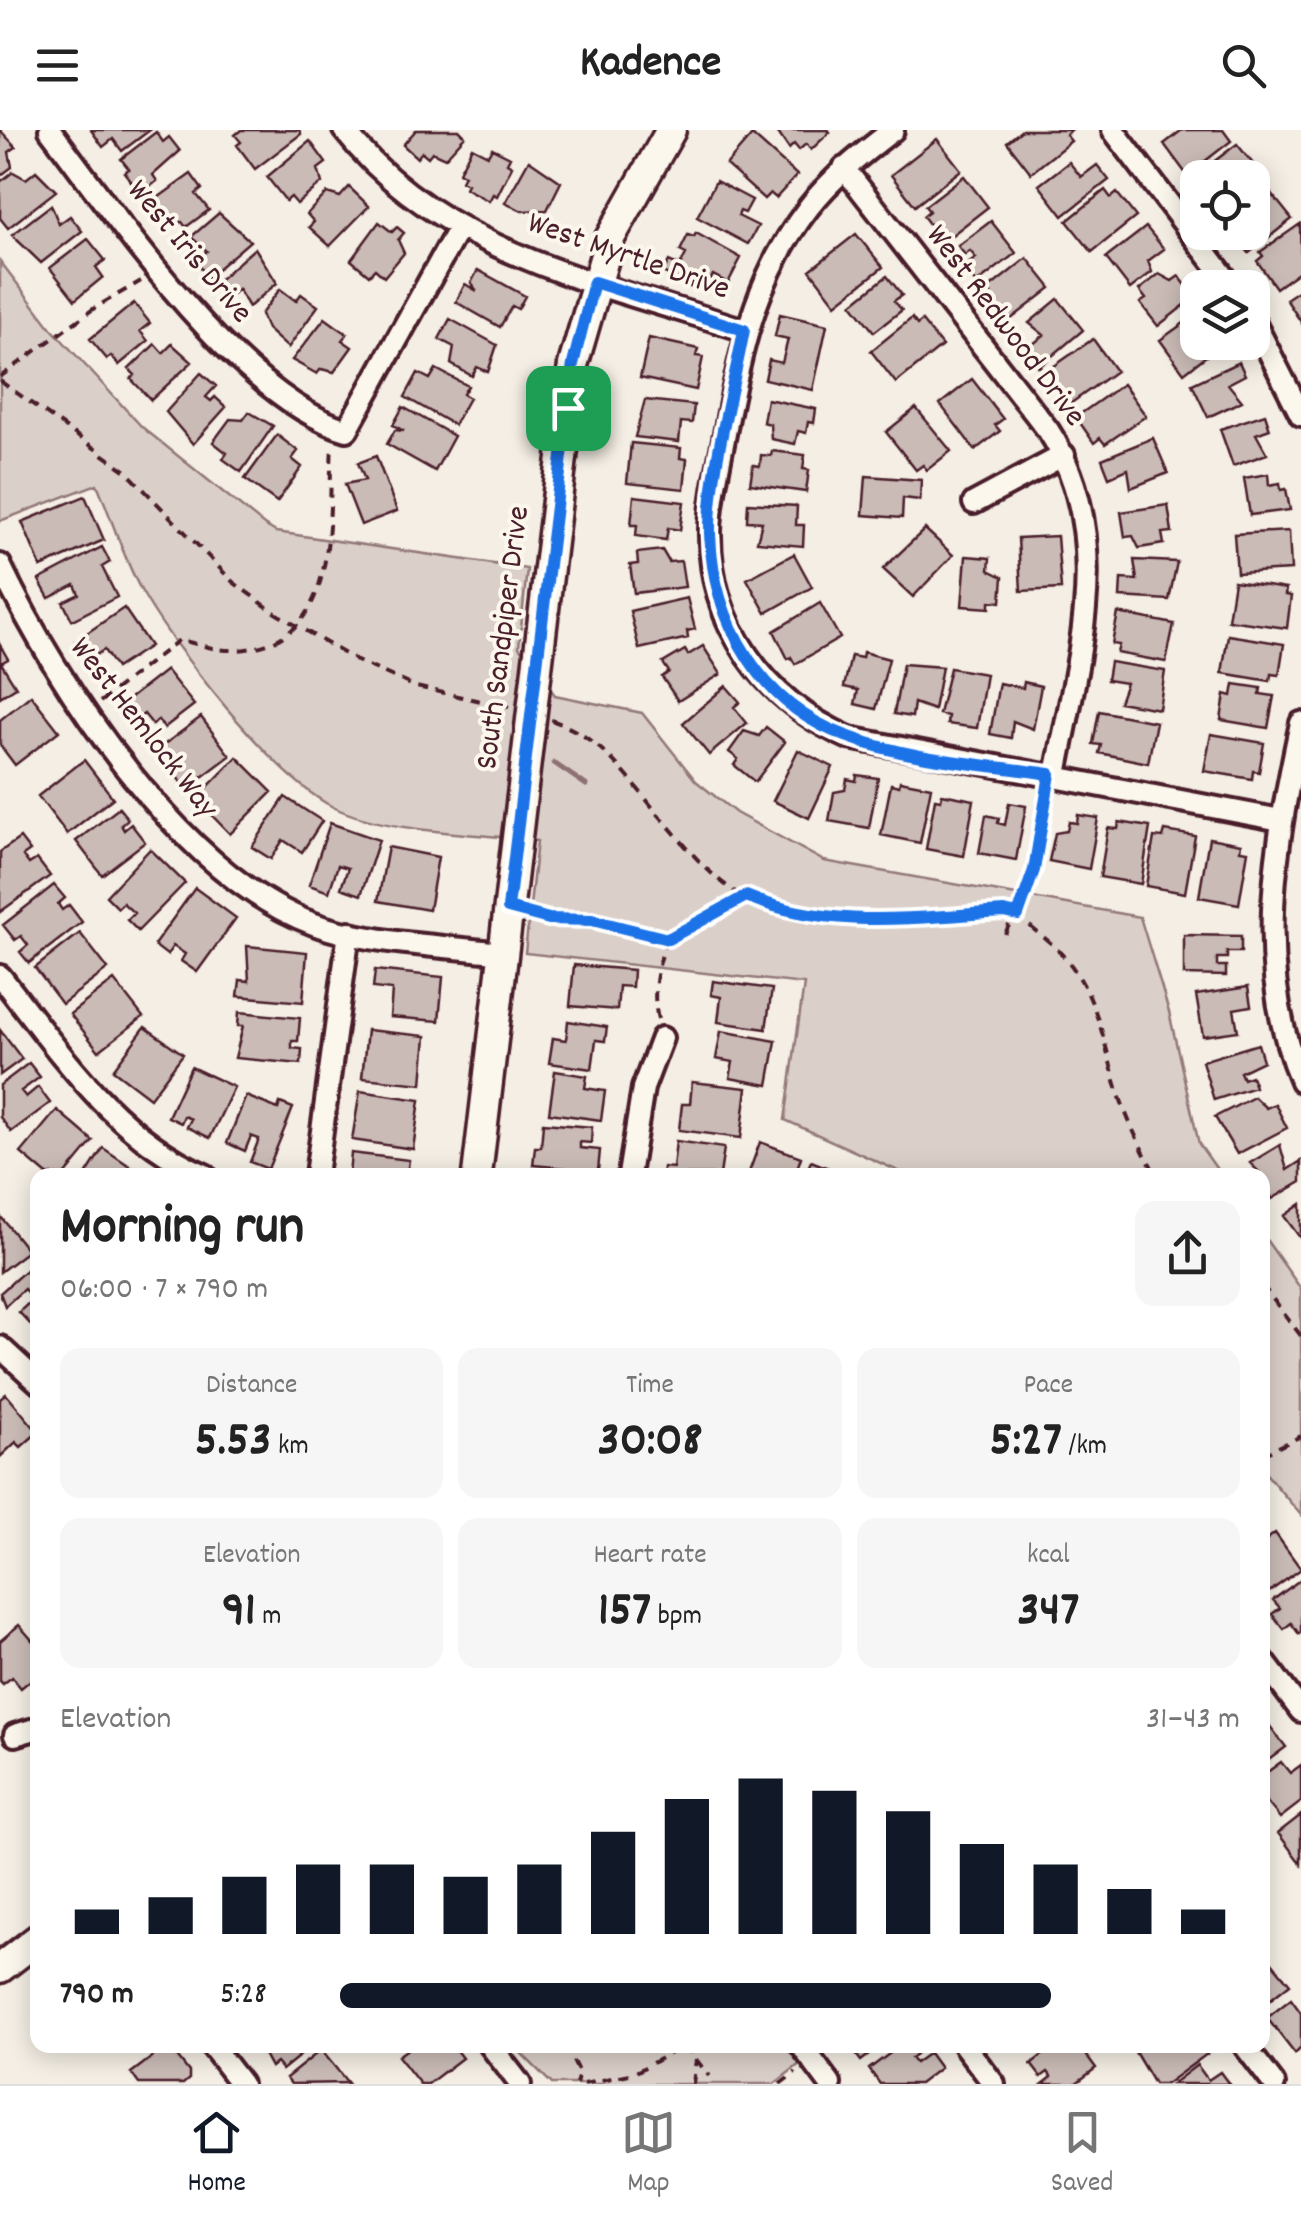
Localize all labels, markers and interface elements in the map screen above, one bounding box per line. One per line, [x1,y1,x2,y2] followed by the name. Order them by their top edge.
[580,33,721,97] text: Kadence
[30,38,85,93] icon: menu
[1216,38,1271,93] icon: search
[1180,160,1270,360] map controls
[1180,160,1270,250] button: locate
[114,171,262,335] street label: West Iris Drive
[521,202,735,314] street label: West Myrtle Drive
[913,216,1095,438] street label: West Redwood Drive
[1180,270,1270,360] button: layers
[526,366,611,451] pin
[541,381,596,436] icon: arrive
[466,504,544,772] street label: South Sandpiper Drive
[56,629,228,830] street label: West Hemlock Way
[60,1191,304,1270] text: Morning run
[1135,1201,1240,1306] button: share
[60,1268,268,1314] text: 06:00 · 7 × 790 m
[206,1367,297,1407] text: Distance
[626,1367,674,1407] text: Time
[1024,1367,1073,1407] text: Pace
[195,1407,272,1479] text: 5.53
[597,1407,703,1479] text: 30:08
[990,1407,1062,1479] text: 5:27
[272,1428,309,1468] text: km
[1062,1428,1107,1468] text: /km
[203,1537,300,1577] text: Elevation
[593,1537,707,1577] text: Heart rate
[1027,1537,1070,1577] text: kcal
[222,1577,256,1649] text: 91
[598,1577,651,1649] text: 157
[1017,1577,1079,1649] text: 347
[256,1598,281,1638] text: m
[651,1598,702,1638] text: bpm
[60,1698,171,1744] text: Elevation
[1146,1698,1240,1744] text: 31–43 m
[60,1973,134,2019] text: 790 m
[220,1973,267,2019] text: 5:28
[188,2105,246,2205] tab: Home
[621,2105,676,2205] tab: Map
[1051,2105,1113,2205] tab: Saved

